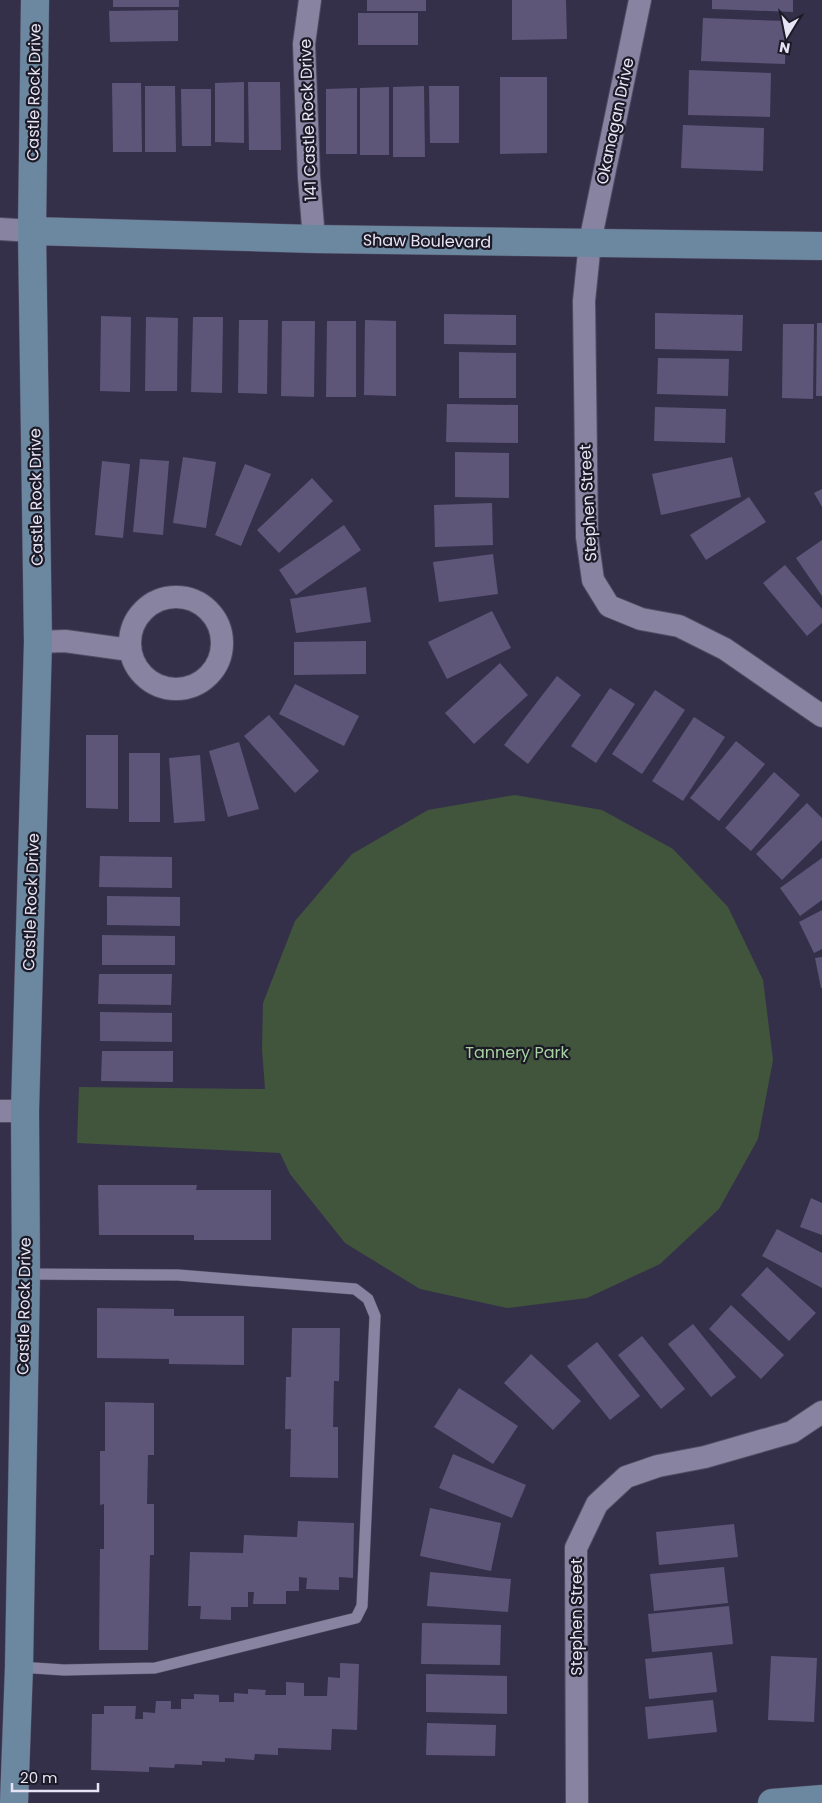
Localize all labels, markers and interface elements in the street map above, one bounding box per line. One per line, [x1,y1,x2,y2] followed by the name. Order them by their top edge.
[762,10,812,60] north arrow
[21,23,47,161] street label: Castle Rock Drive
[778,37,792,59] text: N
[294,38,322,202] street label: 141 Castle Rock Drive
[590,55,640,186] street label: Okanagan Drive
[363,228,491,254] street label: Shaw Boulevard
[23,428,49,566] street label: Castle Rock Drive
[573,444,603,562] street label: Stephen Street
[17,833,45,971] street label: Castle Rock Drive
[465,1041,569,1064] park label: Tannery Park
[11,1237,37,1375] street label: Castle Rock Drive
[565,1558,588,1676] street label: Stephen Street
[12,1760,99,1792] scale bar
[20,1767,58,1788] text: 20 m

